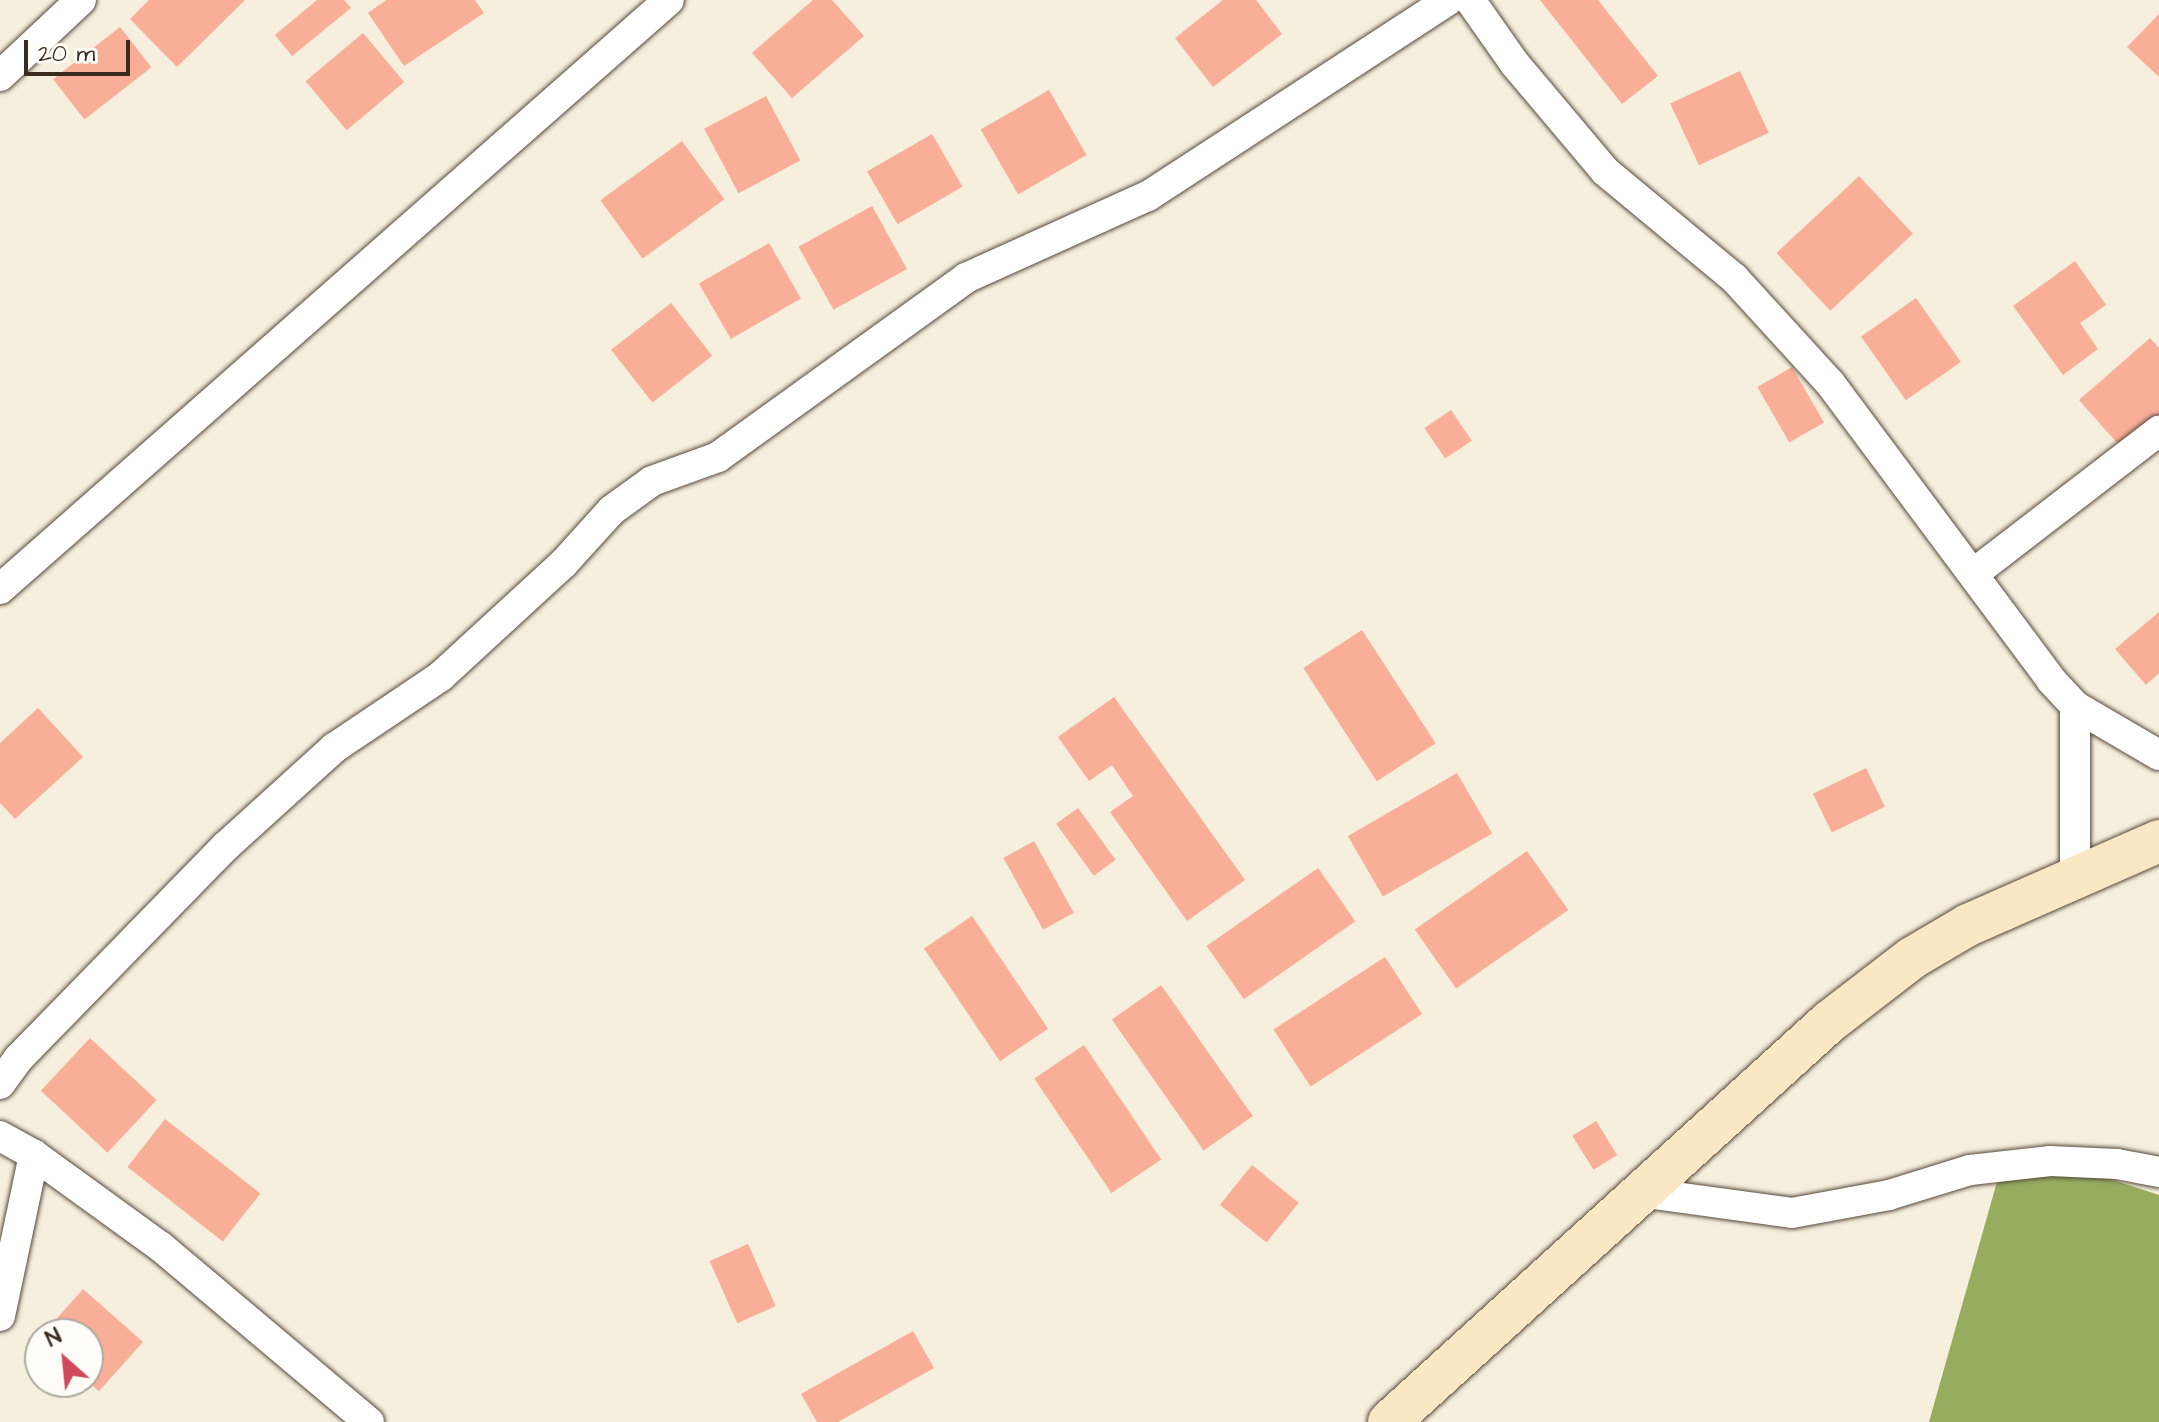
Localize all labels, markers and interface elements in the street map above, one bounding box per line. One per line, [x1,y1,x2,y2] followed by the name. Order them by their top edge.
[28,24,134,74] scale bar
[38,37,95,71] text: 20 m
[24,1318,104,1398] north arrow
[41,1321,67,1355] text: N

